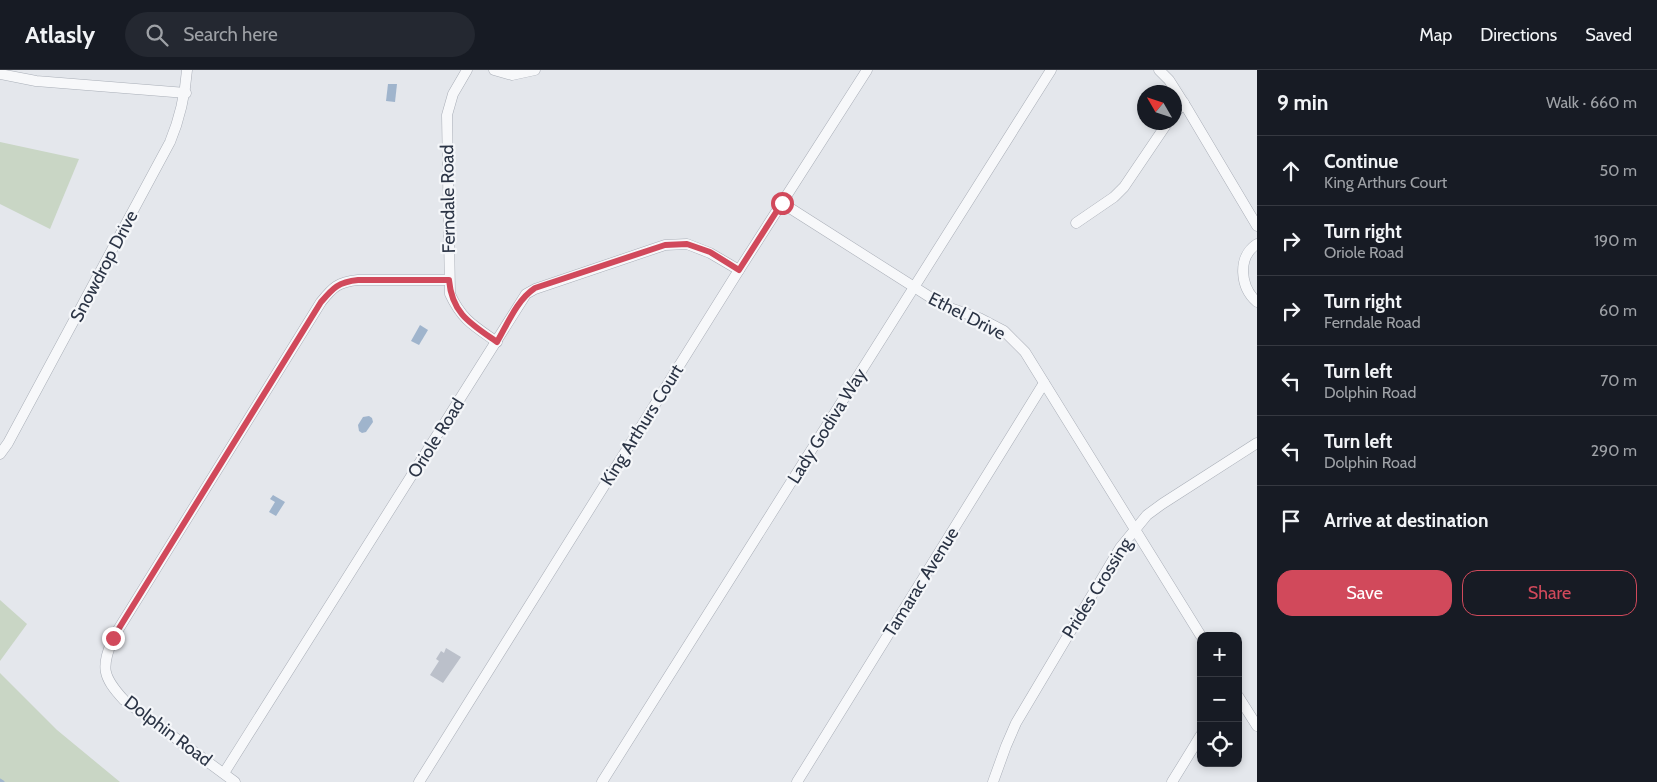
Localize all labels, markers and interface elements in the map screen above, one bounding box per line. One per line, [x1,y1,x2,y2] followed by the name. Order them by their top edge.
[125,12,475,57] search box
[25,20,95,49] text: Atlasly
[143,21,171,49] icon: search
[183,23,278,46] text: Search here
[1419,24,1452,46] text: Map
[1480,24,1557,46] text: Directions
[1585,24,1632,46] text: Saved
[1137,85,1182,130] north arrow
[1277,90,1328,115] text: 9 min
[1546,93,1637,112] text: Walk · 660 m
[436,144,460,254] street label: Ferndale Road
[1324,150,1398,173] text: Continue
[1277,157,1305,185] icon: ahead
[1600,161,1637,180] text: 50 m
[1324,173,1447,192] text: King Arthurs Court
[771,192,794,215] route start
[65,207,143,325] street label: Snowdrop Drive
[1324,220,1402,243] text: Turn right
[1277,227,1305,255] icon: right
[1594,231,1637,250] text: 190 m
[1324,243,1404,262] text: Oriole Road
[925,287,1009,345] street label: Ethel Drive
[1324,290,1402,313] text: Turn right
[1277,297,1305,325] icon: right
[1599,301,1637,320] text: 60 m
[1324,313,1421,332] text: Ferndale Road
[596,360,688,490] street label: King Arthurs Court
[1324,360,1392,383] text: Turn left
[783,364,871,488] street label: Lady Godiva Way
[1277,367,1305,395] icon: left
[1600,371,1637,390] text: 70 m
[1324,383,1416,402] text: Dolphin Road
[403,394,469,482] street label: Oriole Road
[1324,430,1392,453] text: Turn left
[1277,437,1305,465] icon: left
[1591,441,1637,460] text: 290 m
[1324,453,1416,472] text: Dolphin Road
[1277,507,1305,535] icon: arrive
[1324,509,1488,532] text: Arrive at destination
[879,523,963,641] street label: Tamarac Avenue
[1057,533,1137,642] street label: Prides Crossing
[1277,570,1452,616] button: Save
[1462,570,1637,616] button: Share
[102,627,125,650] route end
[1197,632,1242,767] map controls
[1197,632,1242,677] button: +
[1197,677,1242,722] button: −
[120,691,216,771] street label: Dolphin Road
[1197,722,1242,767] button: locate

